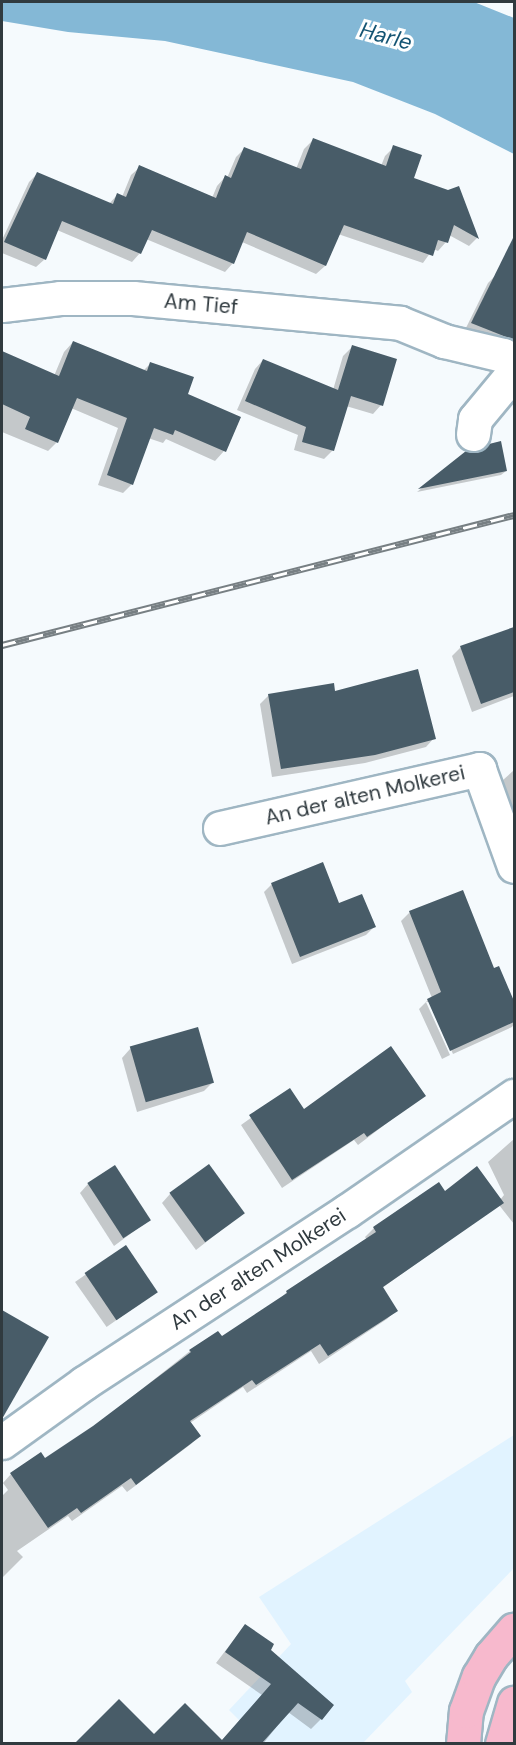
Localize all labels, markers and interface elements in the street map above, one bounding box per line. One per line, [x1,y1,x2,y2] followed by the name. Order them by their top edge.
[357,16,415,56] water label: Harle
[163,288,239,320] street label: Am Tief
[263,760,467,830] street label: An der alten Molkerei
[165,1203,351,1335] street label: An der alten Molkerei

